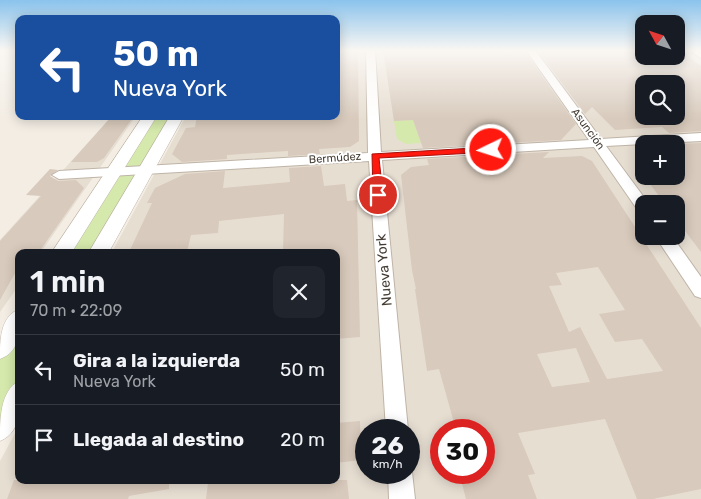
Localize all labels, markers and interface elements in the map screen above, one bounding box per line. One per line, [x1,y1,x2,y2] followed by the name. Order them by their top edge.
[635,15,685,65] north arrow
[635,15,685,245] map controls
[113,33,199,75] text: 50 m
[30,35,95,100] icon: left
[113,75,227,102] text: Nueva York
[635,75,685,125] button: search
[569,106,607,152] street label: Asunción
[464,123,516,175] position arrow
[635,135,685,185] button: +
[308,150,362,166] street label: Bermúdez
[357,174,399,216] pin
[364,181,392,209] icon: arrive
[635,195,685,245] button: −
[372,232,396,307] street label: Nueva York
[30,264,105,300] text: 1 min
[273,266,325,318] button: close
[30,301,122,320] text: 70 m · 22:09
[73,349,240,372] text: Gira a la izquierda
[30,356,58,384] icon: left
[280,358,325,381] text: 50 m
[73,372,156,391] text: Nueva York
[430,419,495,484] speed limit sign: 30
[30,426,58,454] icon: arrive
[73,428,244,451] text: Llegada al destino
[280,428,325,451] text: 20 m
[371,431,404,460] text: 26
[373,457,402,471] text: km/h

